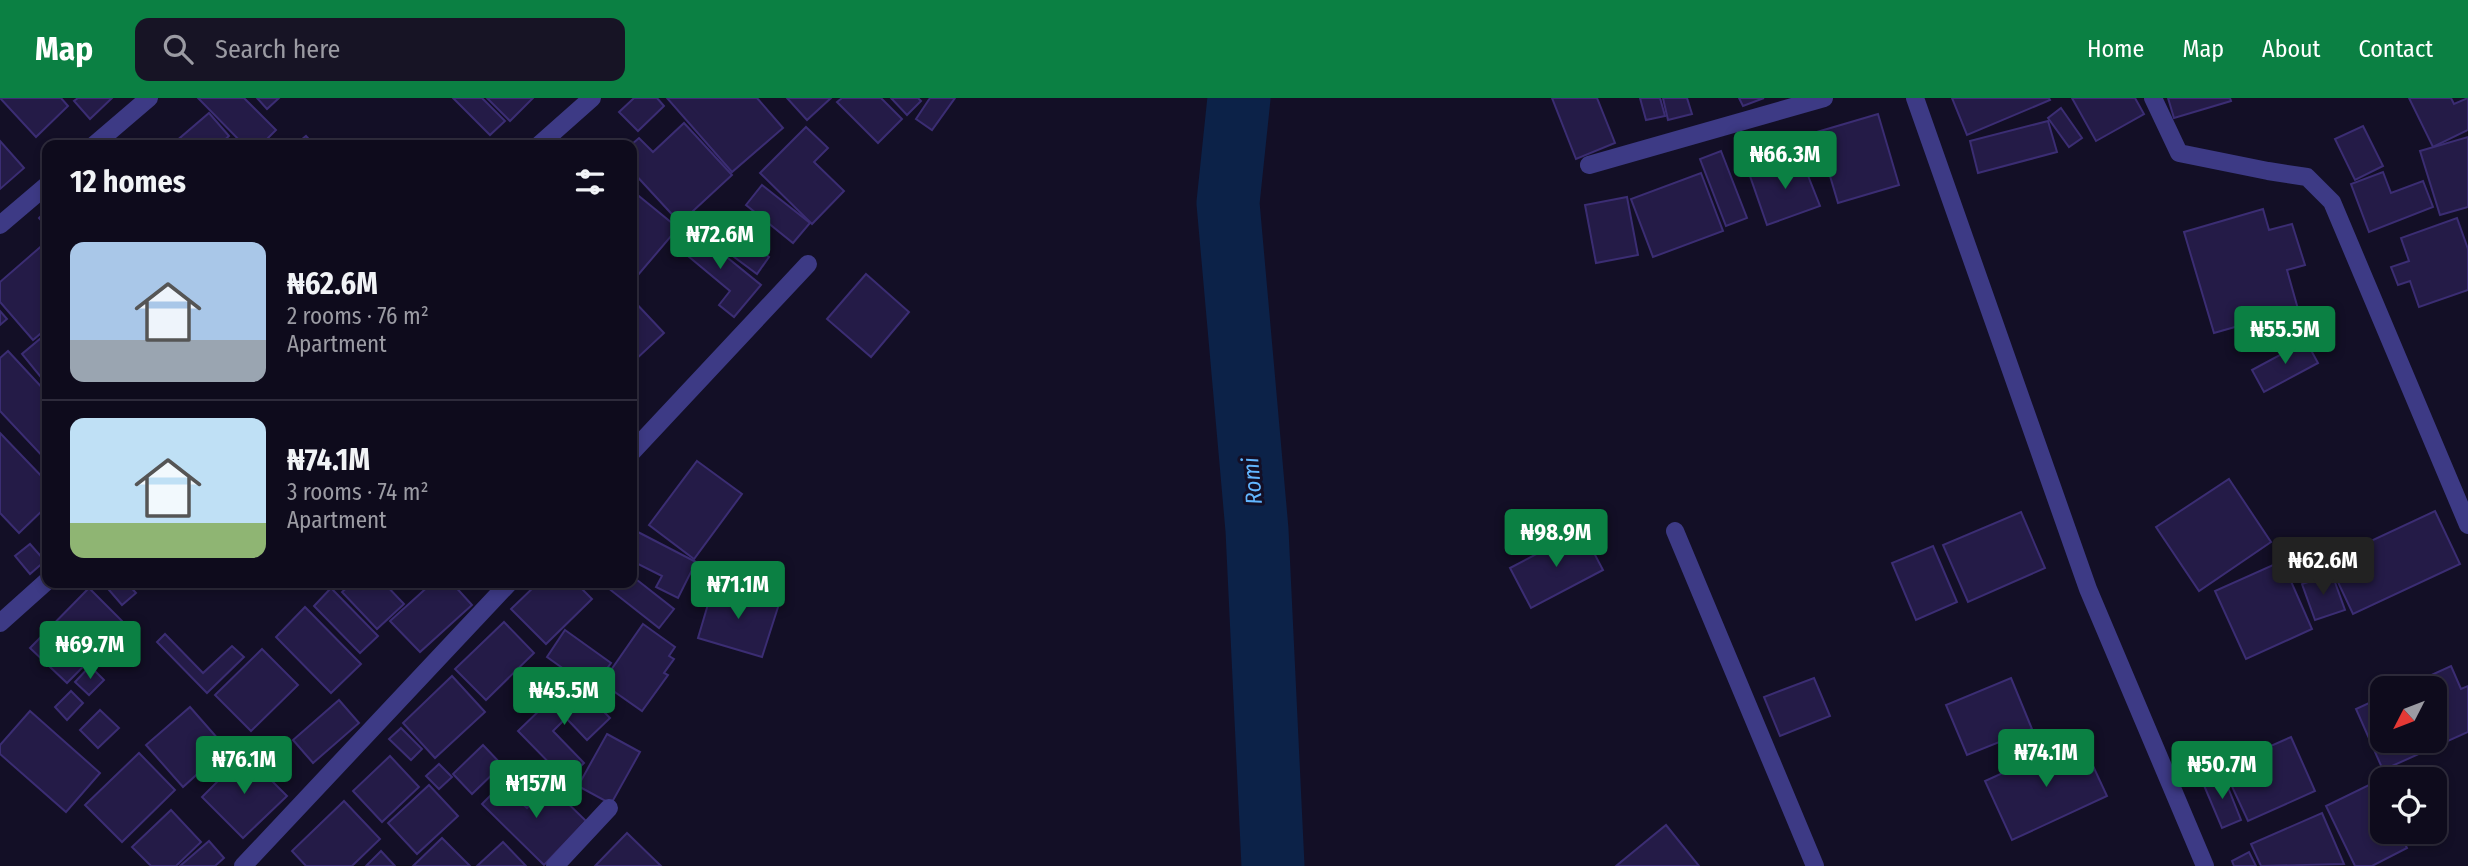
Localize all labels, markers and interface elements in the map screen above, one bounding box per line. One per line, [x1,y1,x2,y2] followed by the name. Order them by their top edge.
[135,18,625,81] search box
[35,29,93,69] text: Map
[159,30,197,68] icon: search
[215,34,340,65] text: Search here
[2087,35,2144,63] text: Home
[2182,35,2224,63] text: Map
[2262,35,2320,63] text: About
[2358,35,2433,63] text: Contact
[1728,132,1842,191] pin: ₦66.3M
[1750,140,1820,168] text: ₦66.3M
[571,163,609,201] icon: filters
[70,164,186,200] text: 12 homes
[663,212,777,271] pin: ₦72.6M
[686,220,754,248] text: ₦72.6M
[287,266,378,302] text: ₦62.6M
[126,270,210,354] icon: home
[287,302,429,330] text: 2 rooms · 76 m²
[2228,306,2342,366] pin: ₦55.5M
[2250,315,2320,343] text: ₦55.5M
[287,330,387,358] text: Apartment
[287,442,370,478] text: ₦74.1M
[126,446,210,530] icon: home
[1236,456,1268,506] water label: Romi
[287,478,429,506] text: 3 rooms · 74 m²
[287,506,387,534] text: Apartment
[1499,510,1613,569] pin: ₦98.9M
[1521,518,1591,546] text: ₦98.9M
[2266,538,2380,597] pin: ₦62.6M
[2288,546,2358,574] text: ₦62.6M
[681,561,795,621] pin: ₦71.1M
[707,570,769,598] text: ₦71.1M
[33,622,147,681] pin: ₦69.7M
[56,630,124,658] text: ₦69.7M
[507,668,621,727] pin: ₦45.5M
[529,676,599,704] text: ₦45.5M
[2370,676,2446,752] north arrow
[2370,676,2447,844] map controls
[1989,730,2103,789] pin: ₦74.1M
[187,736,301,796] pin: ₦76.1M
[2014,738,2078,766] text: ₦74.1M
[2165,742,2279,801] pin: ₦50.7M
[212,745,276,773] text: ₦76.1M
[2187,750,2257,778] text: ₦50.7M
[487,760,585,820] pin: ₦157M
[2370,767,2447,844] button: locate
[506,769,566,797] text: ₦157M

